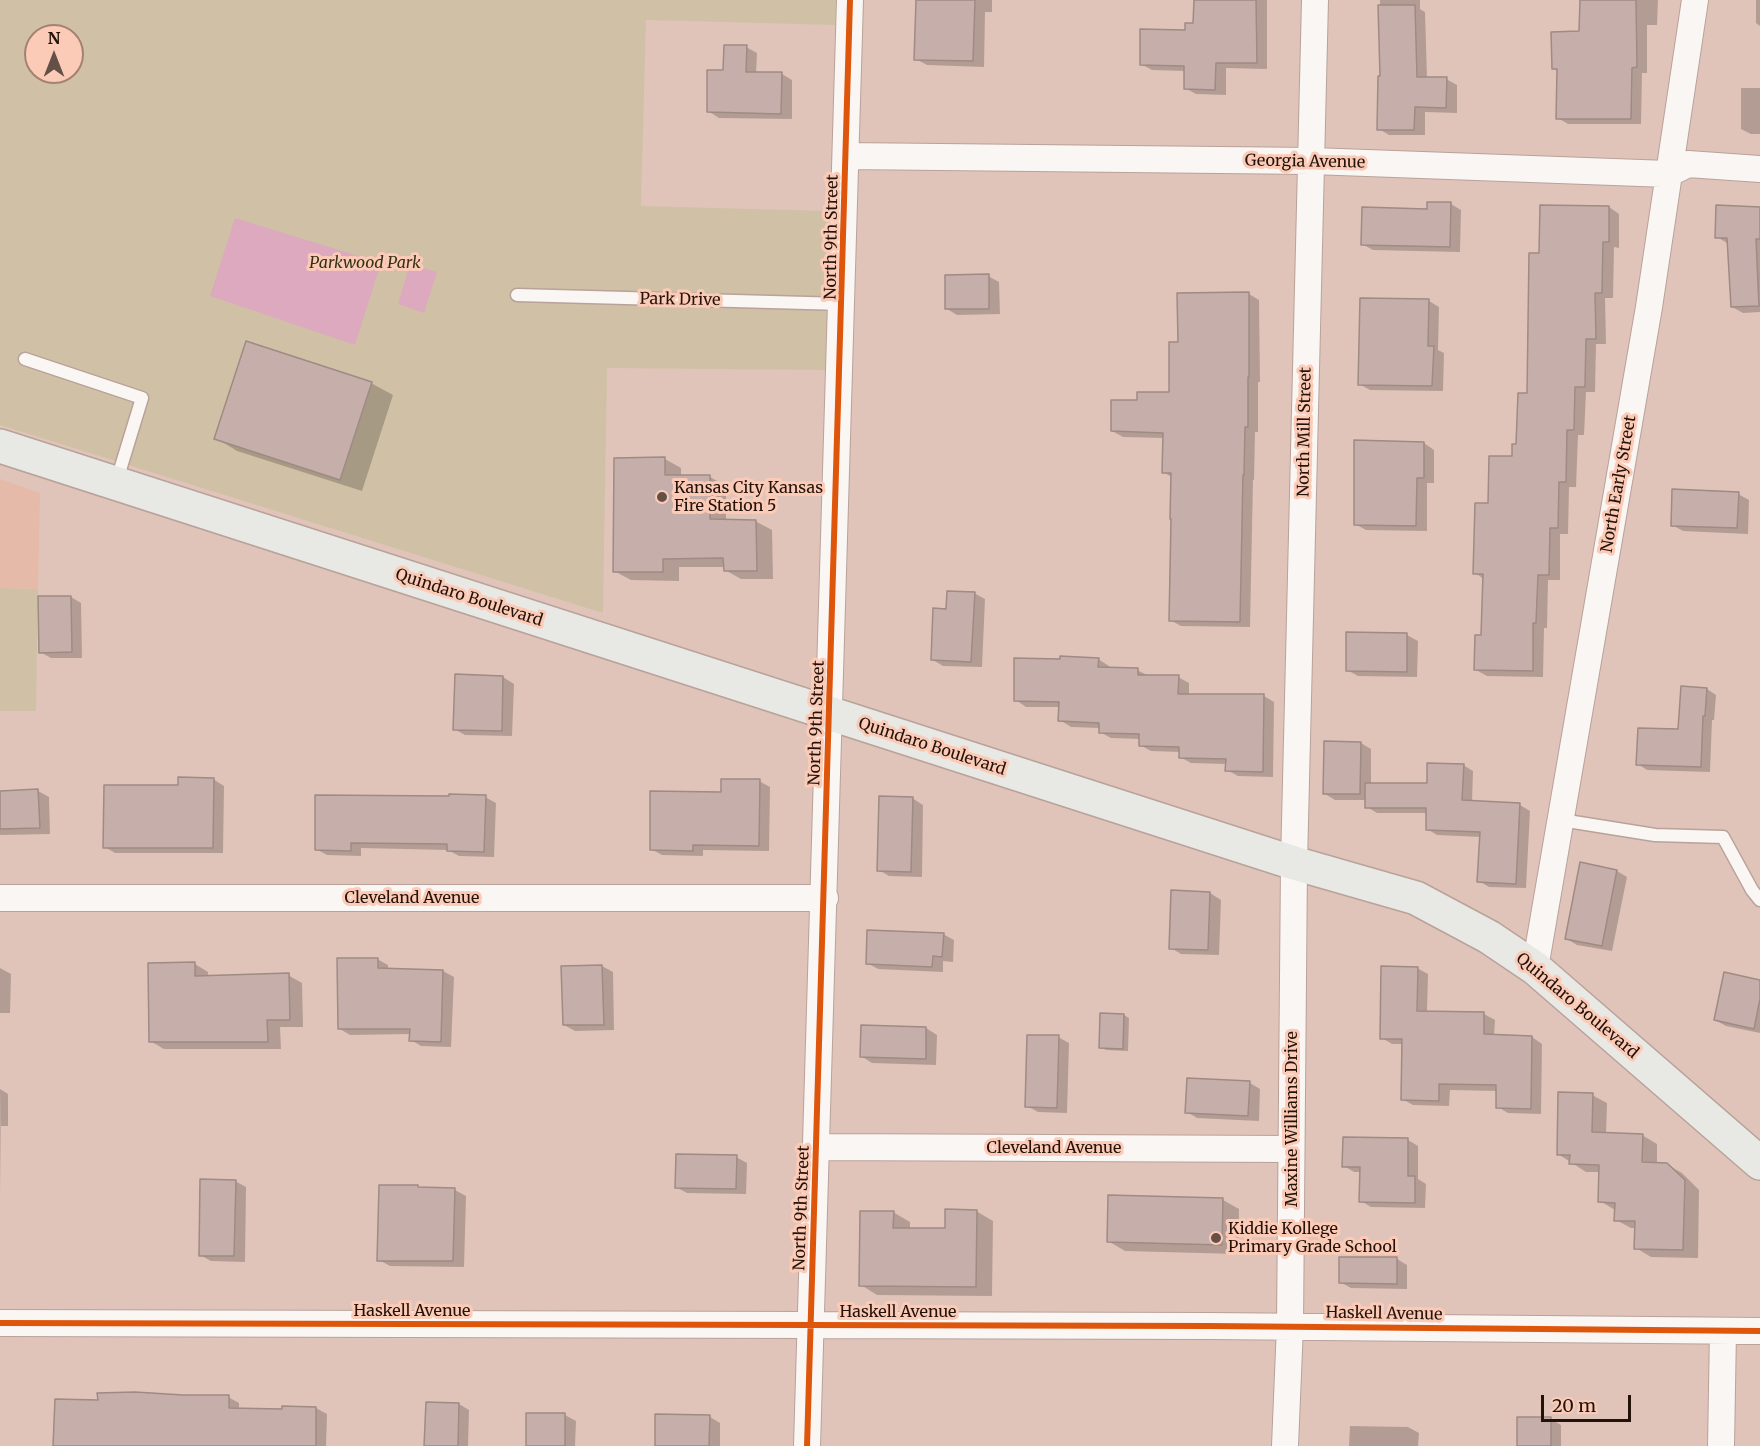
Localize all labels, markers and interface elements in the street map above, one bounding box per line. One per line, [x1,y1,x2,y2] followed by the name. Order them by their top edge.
[24,24,84,84] north arrow
[48,28,60,48] text: N
[1245,151,1365,173] street label: Georgia Avenue
[821,174,843,300] street label: North 9th Street
[309,253,421,273] park label: Parkwood Park
[639,290,721,310] street label: Park Drive
[1294,367,1316,497] street label: North Mill Street
[1597,414,1641,554] street label: North Early Street
[674,478,823,516] place label: Kansas City Kansas Fire Station 5
[655,490,669,504] marker: Kansas City Kansas Fire Station 5
[393,565,545,631] street label: Quindaro Boulevard
[805,660,829,786] street label: North 9th Street
[856,714,1008,780] street label: Quindaro Boulevard
[345,888,479,908] street label: Cleveland Avenue
[1512,949,1642,1063] street label: Quindaro Boulevard
[1282,1031,1302,1207] street label: Maxine Williams Drive
[987,1138,1121,1158] street label: Cleveland Avenue
[790,1145,814,1271] street label: North 9th Street
[1228,1219,1397,1257] place label: Kiddie Kollege Primary Grade School
[1209,1231,1223,1245] marker: Kiddie Kollege Primary Grade School
[354,1301,470,1321] street label: Haskell Avenue
[840,1302,956,1322] street label: Haskell Avenue
[1325,1303,1443,1325] street label: Haskell Avenue
[1544,1383,1634,1421] scale bar
[1552,1394,1596,1417] text: 20 m

